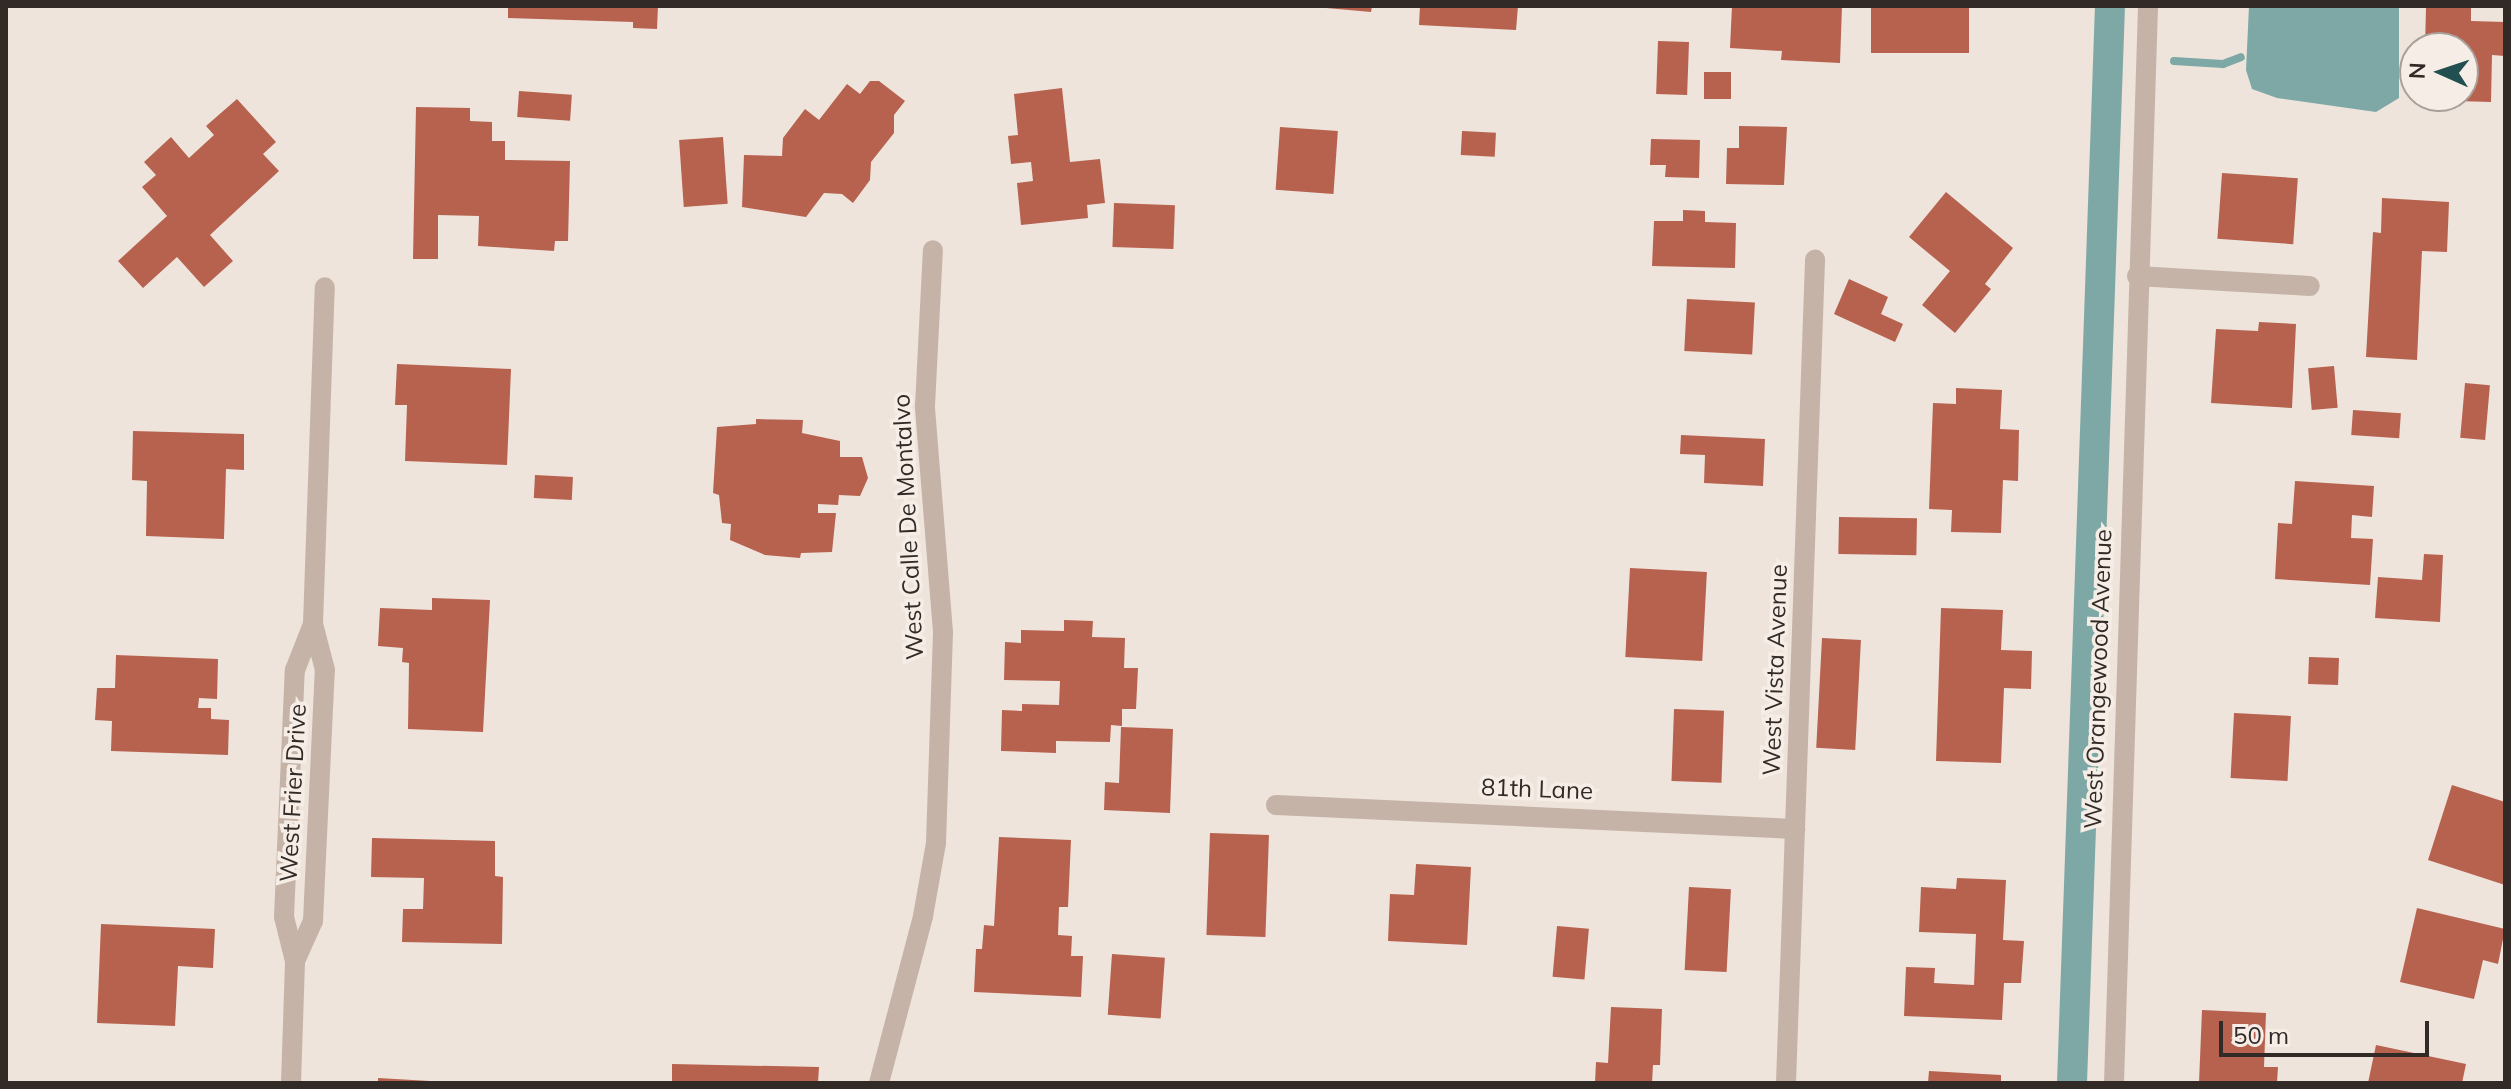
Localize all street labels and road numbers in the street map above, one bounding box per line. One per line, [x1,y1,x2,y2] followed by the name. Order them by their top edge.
[887,393,929,661] street label: West Calle De Montalvo
[2078,529,2118,829] street label: West Orangewood Avenue
[1757,564,1793,776] street label: West Vista Avenue
[274,703,312,883] street label: West Frier Drive
[1480,773,1594,805] street label: 81th Lane

